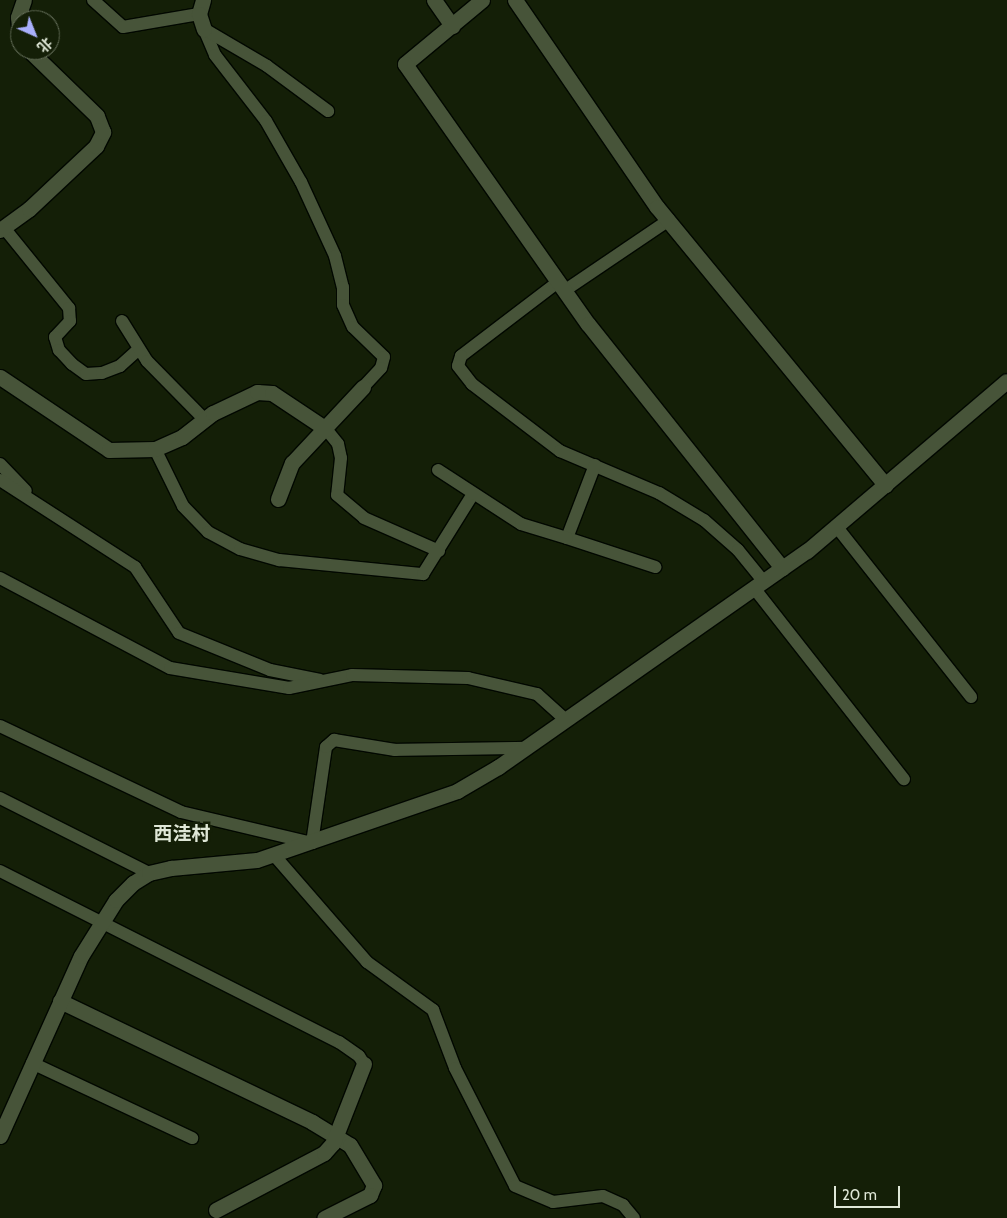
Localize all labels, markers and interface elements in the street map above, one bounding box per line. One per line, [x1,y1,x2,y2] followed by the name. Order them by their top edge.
[10,10,60,60] north arrow
[33,34,56,56] text: 北
[154,823,210,845] district label: 西洼村
[837,1176,903,1208] scale bar
[842,1186,877,1204] text: 20 m

